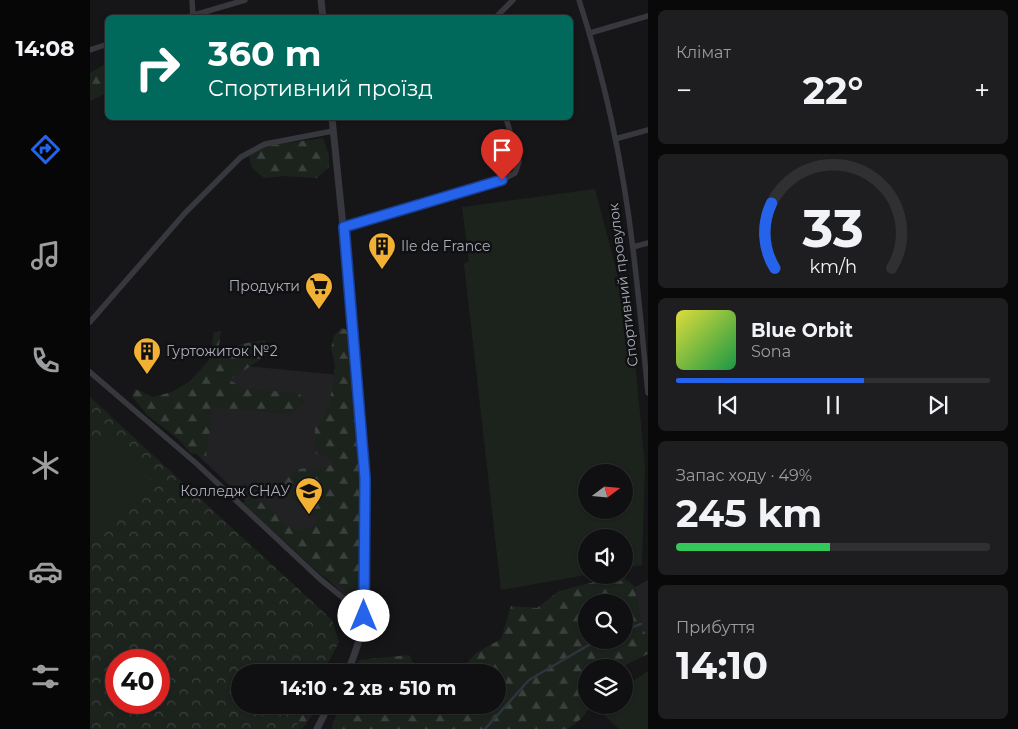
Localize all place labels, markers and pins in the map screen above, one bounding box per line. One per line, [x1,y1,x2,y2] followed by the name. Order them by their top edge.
[481,129,523,180] pin
[367,231,397,270] building icon: Ile de France
[401,237,490,255] place label: Ile de France
[304,271,334,310] supermarket icon: Продукти
[229,277,300,295] place label: Продукти
[132,336,162,375] building icon: Гуртожиток №2
[166,342,278,360] place label: Гуртожиток №2
[294,476,324,515] school or university icon: Колледж СНАУ
[180,482,290,500] place label: Колледж СНАУ

